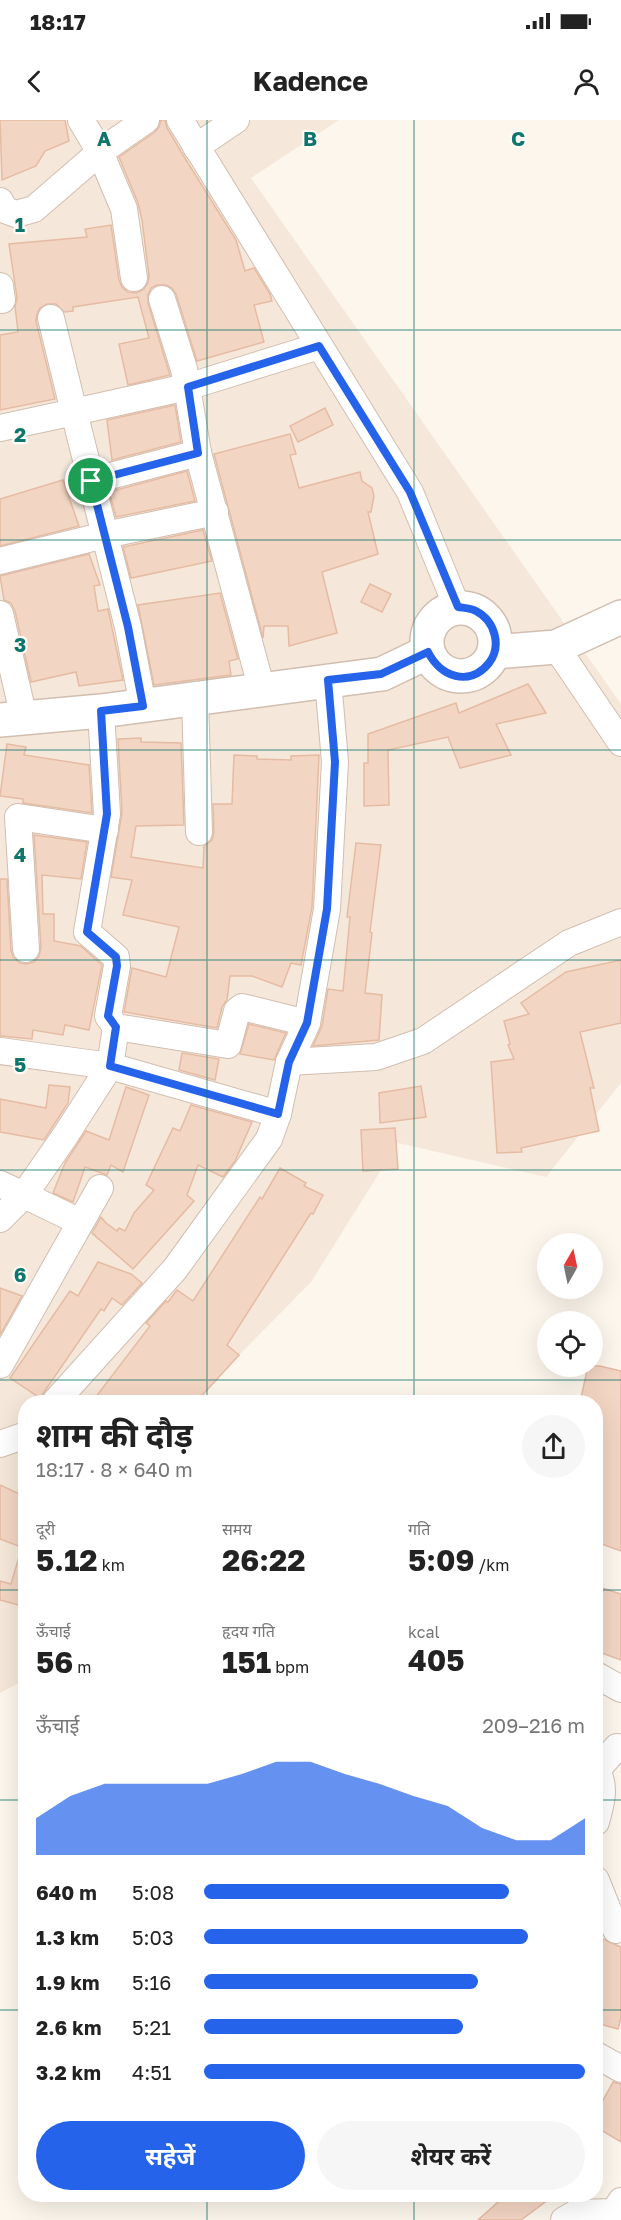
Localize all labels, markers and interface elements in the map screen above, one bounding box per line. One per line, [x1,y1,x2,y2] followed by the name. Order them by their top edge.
[30,8,86,35] text: 18:17
[18,65,51,98] icon: back
[253,65,368,97] text: Kadence
[570,65,603,98] icon: person
[97,126,111,150] text: A
[303,126,317,150] text: B
[511,126,525,150] text: C
[15,212,25,236] text: 1
[14,422,26,446] text: 2
[65,455,116,506] pin
[74,464,107,497] icon: arrive
[14,632,26,656] text: 3
[14,842,26,866] text: 4
[14,1052,26,1076] text: 5
[537,1233,603,1299] north arrow
[537,1233,603,1377] map controls
[14,1262,26,1286] text: 6
[537,1311,603,1377] button: locate
[36,1415,193,1454] text: शाम की दौड़
[522,1415,585,1478] button: share
[36,1457,193,1481] text: 18:17 · 8 × 640 m
[36,1519,55,1539] text: दूरी
[222,1519,252,1539] text: समय
[408,1519,430,1539] text: गति
[36,1542,98,1578] text: 5.12
[222,1542,306,1578] text: 26:22
[408,1542,474,1578] text: 5:09
[98,1555,125,1575] text: km
[474,1555,509,1575] text: /km
[36,1621,71,1641] text: ऊँचाई
[222,1621,275,1641] text: हृदय गति
[408,1622,440,1642] text: kcal
[408,1642,465,1678] text: 405
[36,1644,73,1680] text: 56
[222,1644,271,1680] text: 151
[73,1657,92,1677] text: m
[271,1657,309,1677] text: bpm
[36,1713,79,1737] text: ऊँचाई
[482,1713,585,1737] text: 209–216 m
[36,1880,97,1904] text: 640 m
[132,1880,174,1904] text: 5:08
[36,1925,99,1949] text: 1.3 km
[132,1925,174,1949] text: 5:03
[36,1970,100,1994] text: 1.9 km
[132,1970,171,1994] text: 5:16
[36,2015,101,2039] text: 2.6 km
[132,2015,171,2039] text: 5:21
[36,2060,101,2084] text: 3.2 km
[132,2060,172,2084] text: 4:51
[36,2121,305,2190] button: सहेजें
[317,2121,585,2190] button: शेयर करें

